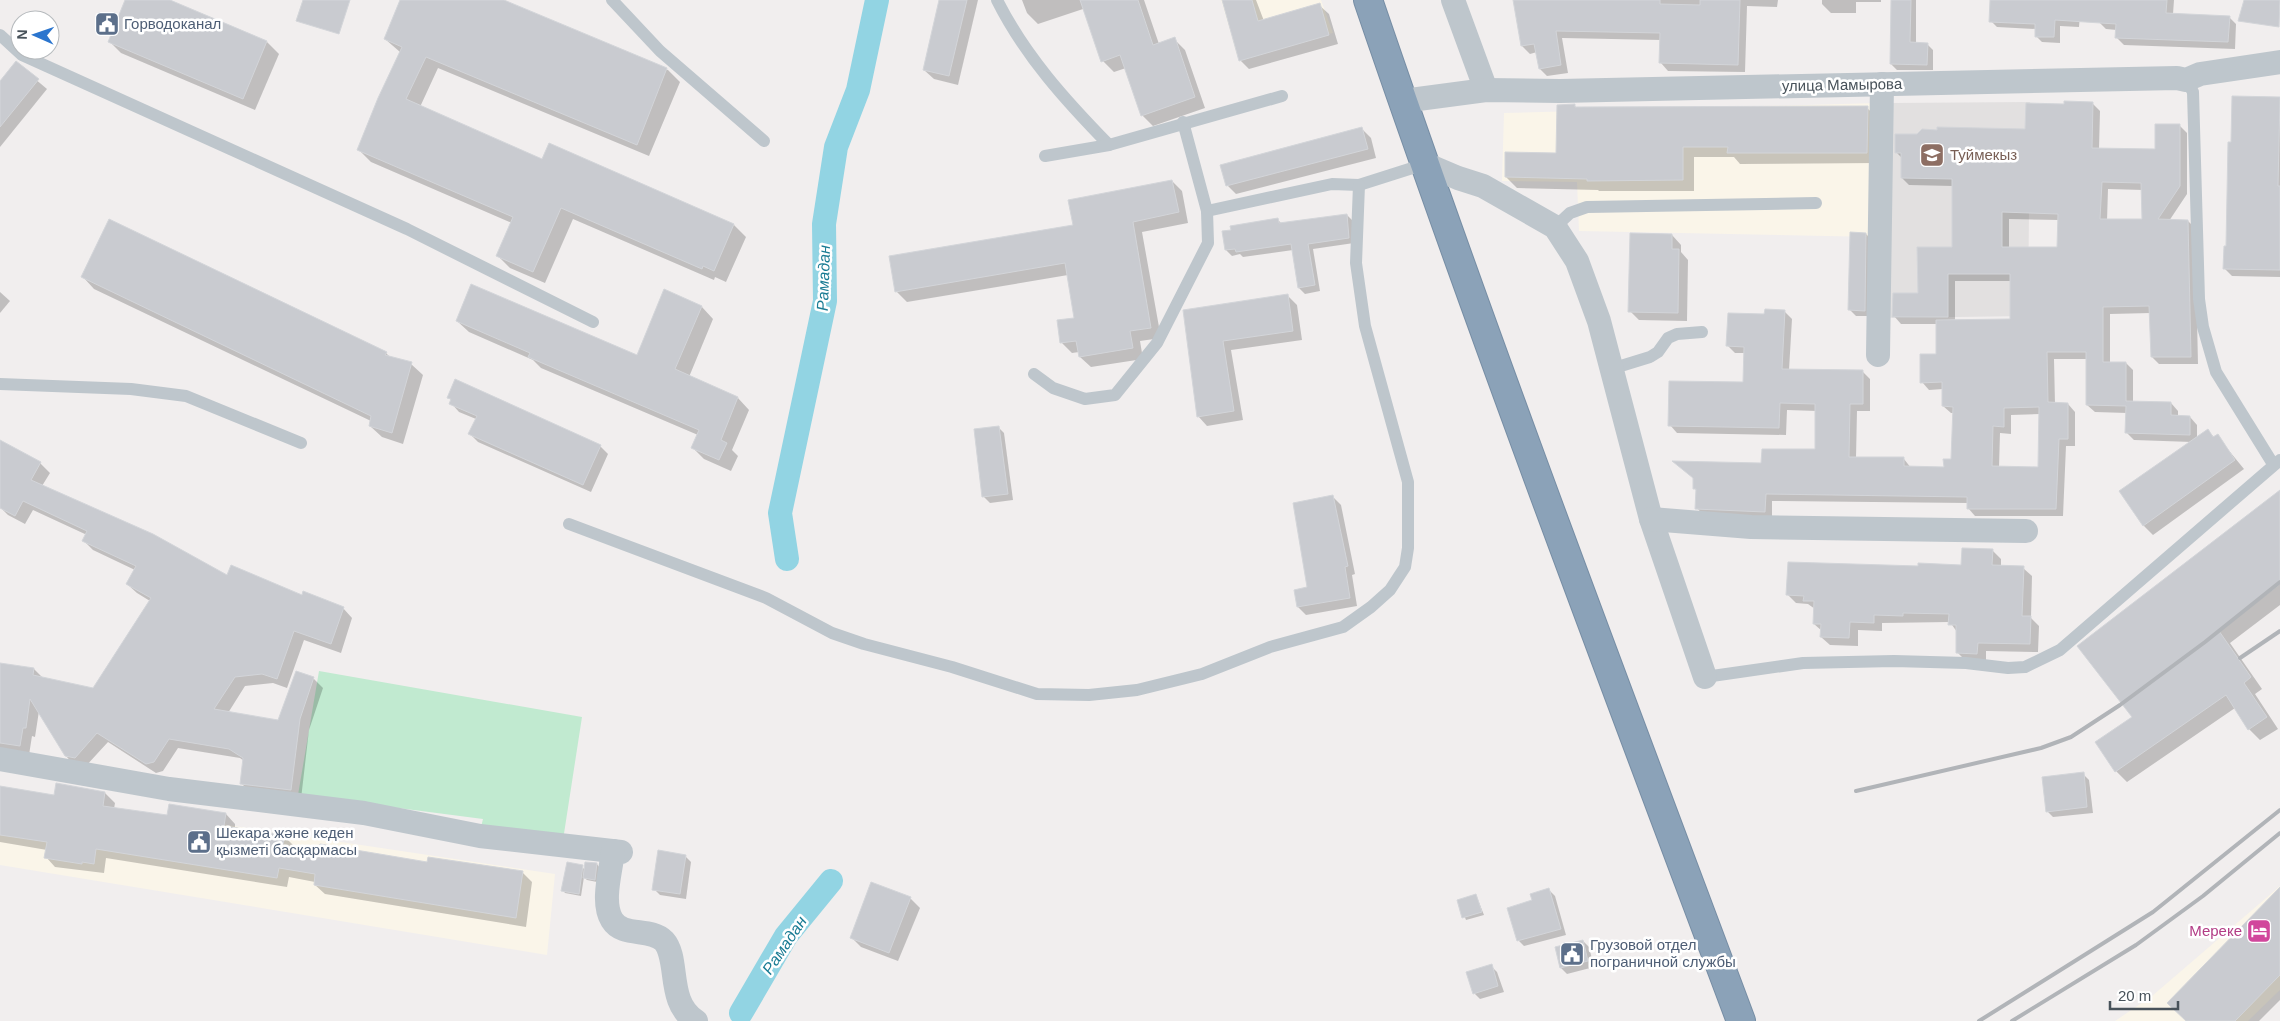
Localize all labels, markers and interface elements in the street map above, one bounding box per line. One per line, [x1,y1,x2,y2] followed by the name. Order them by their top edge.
[10,10,60,60] north arrow
[94,11,120,37] public building icon: Горводоканал
[124,15,221,32] place label: Горводоканал
[14,29,30,40] text: N
[1782,75,1903,94] street label: улица Мамырова
[1919,142,1945,168] school or university icon: Туймекыз
[1950,146,2017,163] place label: Туймекыз
[814,245,833,311] water label: Рамадан
[216,824,357,858] place label: Шекара және кеден қызметі басқармасы
[186,829,212,855] public building icon: Шекара және кеден қызметі басқармасы
[759,913,810,977] water label: Рамадан
[2246,918,2272,944] hotel icon: Мереке
[2189,922,2242,939] place label: Мереке
[1590,936,1736,970] place label: Грузовой отдел пограничной службы
[1559,941,1585,967] public building icon: Грузовой отдел пограничной службы
[2110,978,2178,1010] scale bar
[2118,987,2151,1004] text: 20 m

